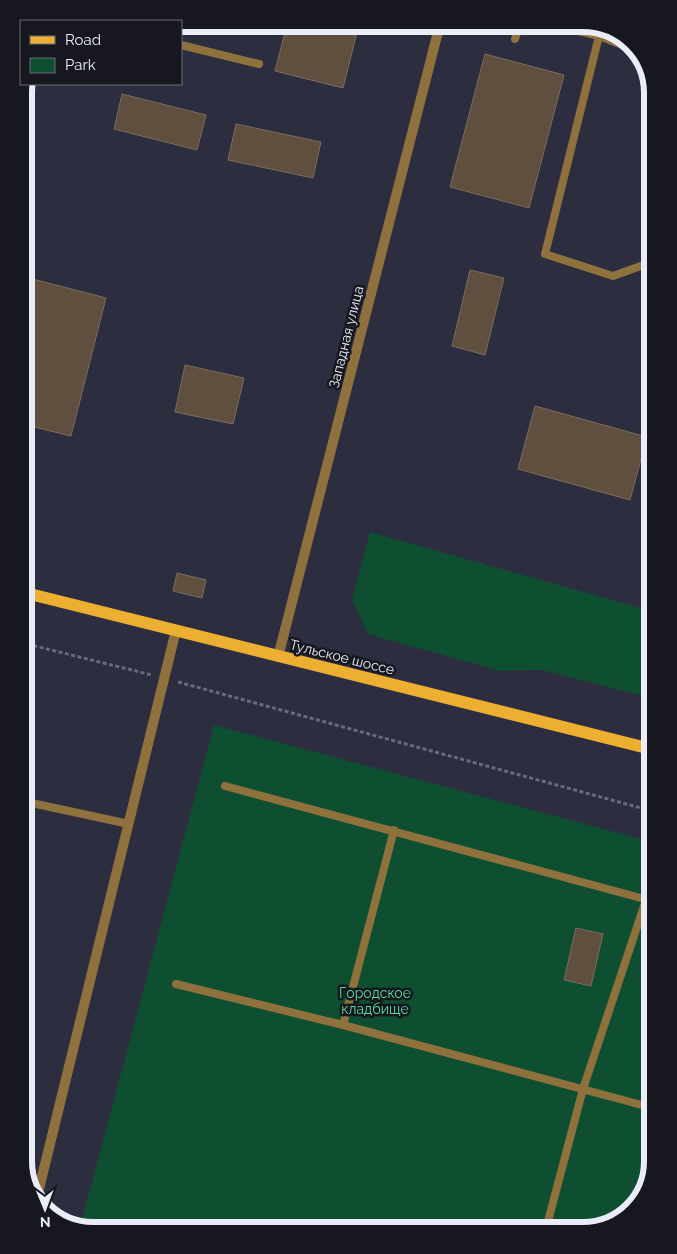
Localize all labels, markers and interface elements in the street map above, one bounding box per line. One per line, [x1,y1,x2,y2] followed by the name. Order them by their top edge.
[20,20,182,85] legend
[65,31,101,49] text: Road
[65,56,96,74] text: Park
[326,284,366,390] street label: Западная улица
[288,636,396,678] street label: Тульское шоссе
[339,985,411,1017] park label: Городское кладбище
[20,1184,70,1234] north arrow
[40,1214,51,1230] text: N

